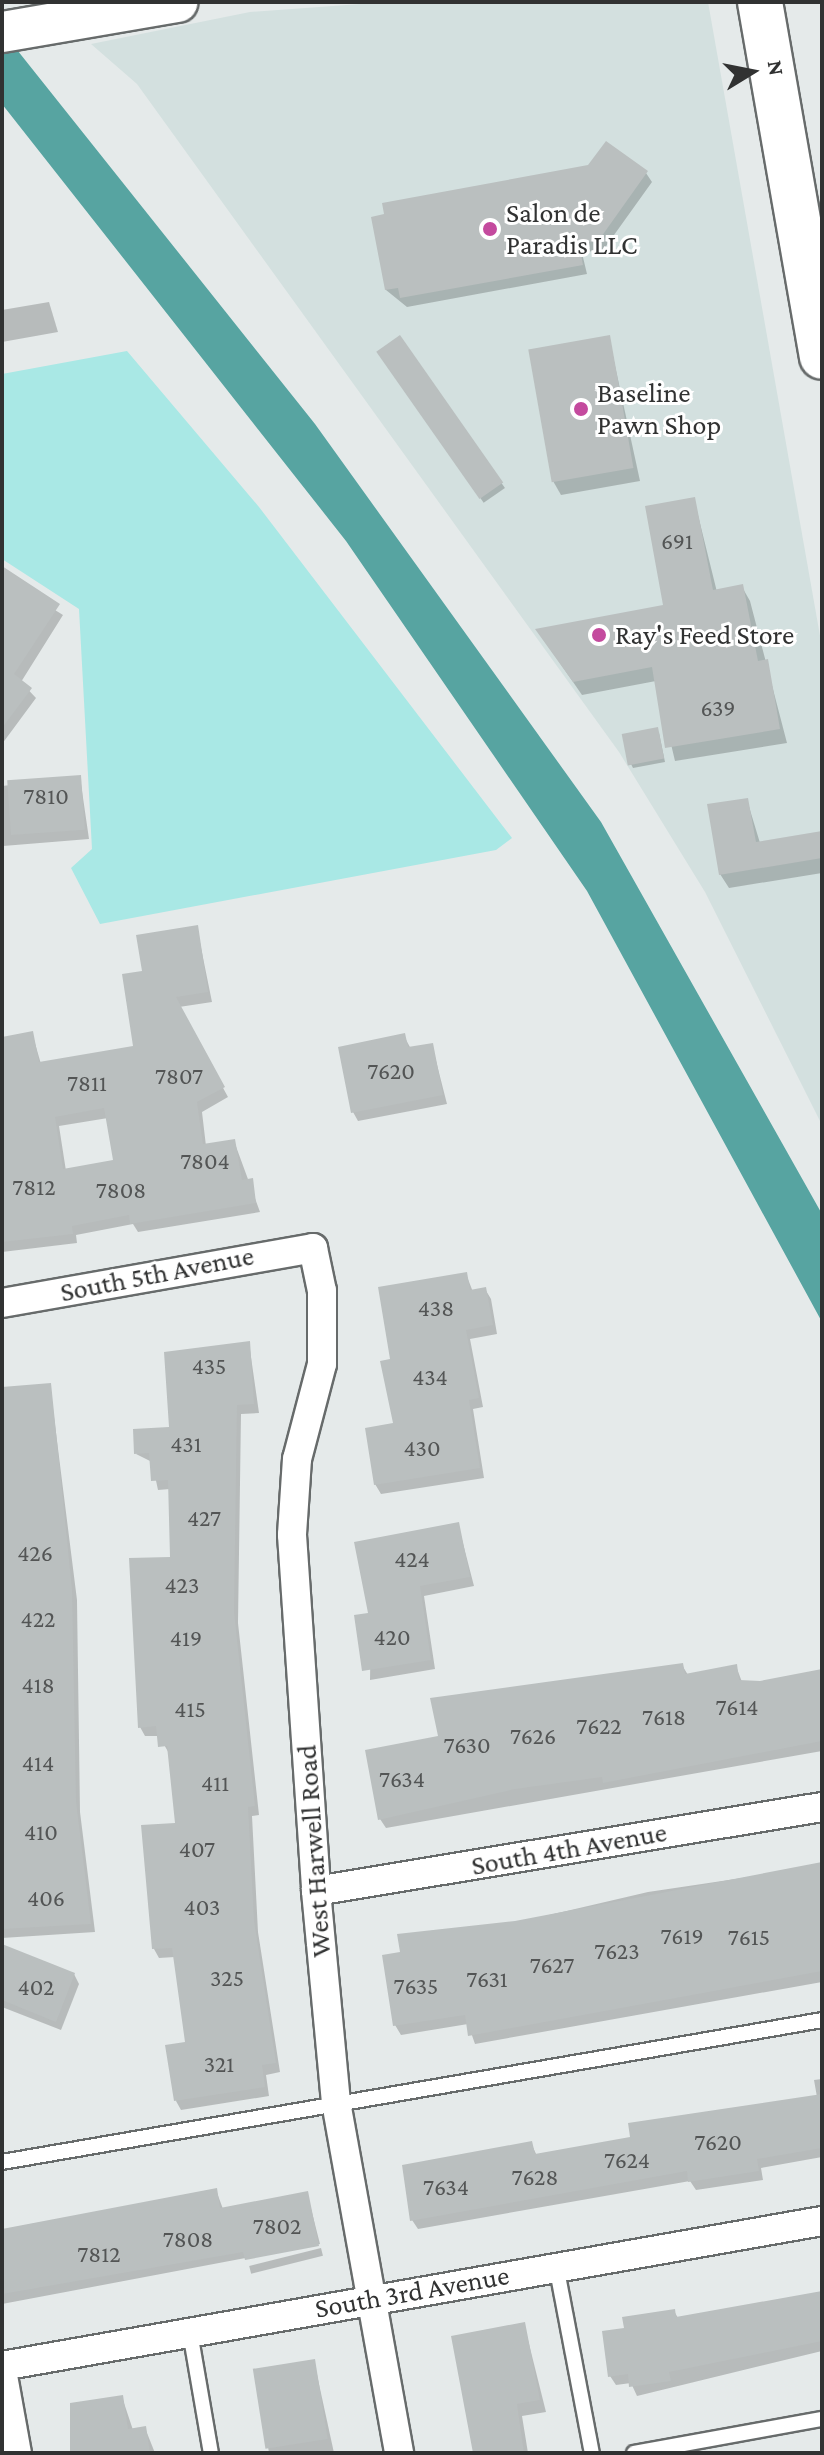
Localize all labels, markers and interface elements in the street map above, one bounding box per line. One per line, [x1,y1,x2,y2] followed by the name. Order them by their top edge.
[712,32,792,112] north arrow
[763,58,790,77] text: N
[506,196,638,262] place label: Salon de Paradis LLC
[481,220,499,238] marker: Salon de Paradis LLC
[597,376,721,442] place label: Baseline Pawn Shop
[572,400,590,418] marker: Baseline Pawn Shop
[661,527,693,555] house number: 691
[615,618,794,652] place label: Ray's Feed Store
[590,626,608,644] marker: Ray's Feed Store
[701,694,735,722] house number: 639
[23,782,69,810] house number: 7810
[367,1057,415,1085] house number: 7620
[155,1062,203,1090] house number: 7807
[67,1069,107,1097] house number: 7811
[180,1147,230,1175] house number: 7804
[12,1173,56,1201] house number: 7812
[96,1176,146,1204] house number: 7808
[57,1239,257,1309] street label: South 5th Avenue
[418,1294,454,1322] house number: 438
[192,1352,226,1380] house number: 435
[412,1363,448,1391] house number: 434
[170,1430,202,1458] house number: 431
[404,1434,440,1462] house number: 430
[187,1504,221,1532] house number: 427
[17,1539,53,1567] house number: 426
[394,1545,430,1573] house number: 424
[165,1571,199,1599] house number: 423
[21,1605,55,1633] house number: 422
[373,1623,411,1651] house number: 420
[170,1624,202,1652] house number: 419
[21,1671,55,1699] house number: 418
[715,1693,759,1721] house number: 7614
[174,1695,206,1723] house number: 415
[642,1703,686,1731] house number: 7618
[576,1712,622,1740] house number: 7622
[510,1722,556,1750] house number: 7626
[443,1731,491,1759] house number: 7630
[290,1744,338,1958] street label: West Harwell Road
[22,1749,54,1777] house number: 414
[379,1765,425,1793] house number: 7634
[201,1769,229,1797] house number: 411
[469,1815,669,1883] street label: South 4th Avenue
[24,1818,58,1846] house number: 410
[179,1835,215,1863] house number: 407
[27,1884,65,1912] house number: 406
[184,1893,220,1921] house number: 403
[660,1922,704,1950] house number: 7619
[728,1923,770,1951] house number: 7615
[594,1937,640,1965] house number: 7623
[530,1951,574,1979] house number: 7627
[210,1964,244,1992] house number: 325
[466,1965,508,1993] house number: 7631
[394,1972,438,2000] house number: 7635
[17,1973,55,2001] house number: 402
[204,2050,234,2078] house number: 321
[694,2128,742,2156] house number: 7620
[604,2146,650,2174] house number: 7624
[512,2163,558,2191] house number: 7628
[423,2173,469,2201] house number: 7634
[253,2212,301,2240] house number: 7802
[163,2225,213,2253] house number: 7808
[77,2240,121,2268] house number: 7812
[312,2258,512,2326] street label: South 3rd Avenue

